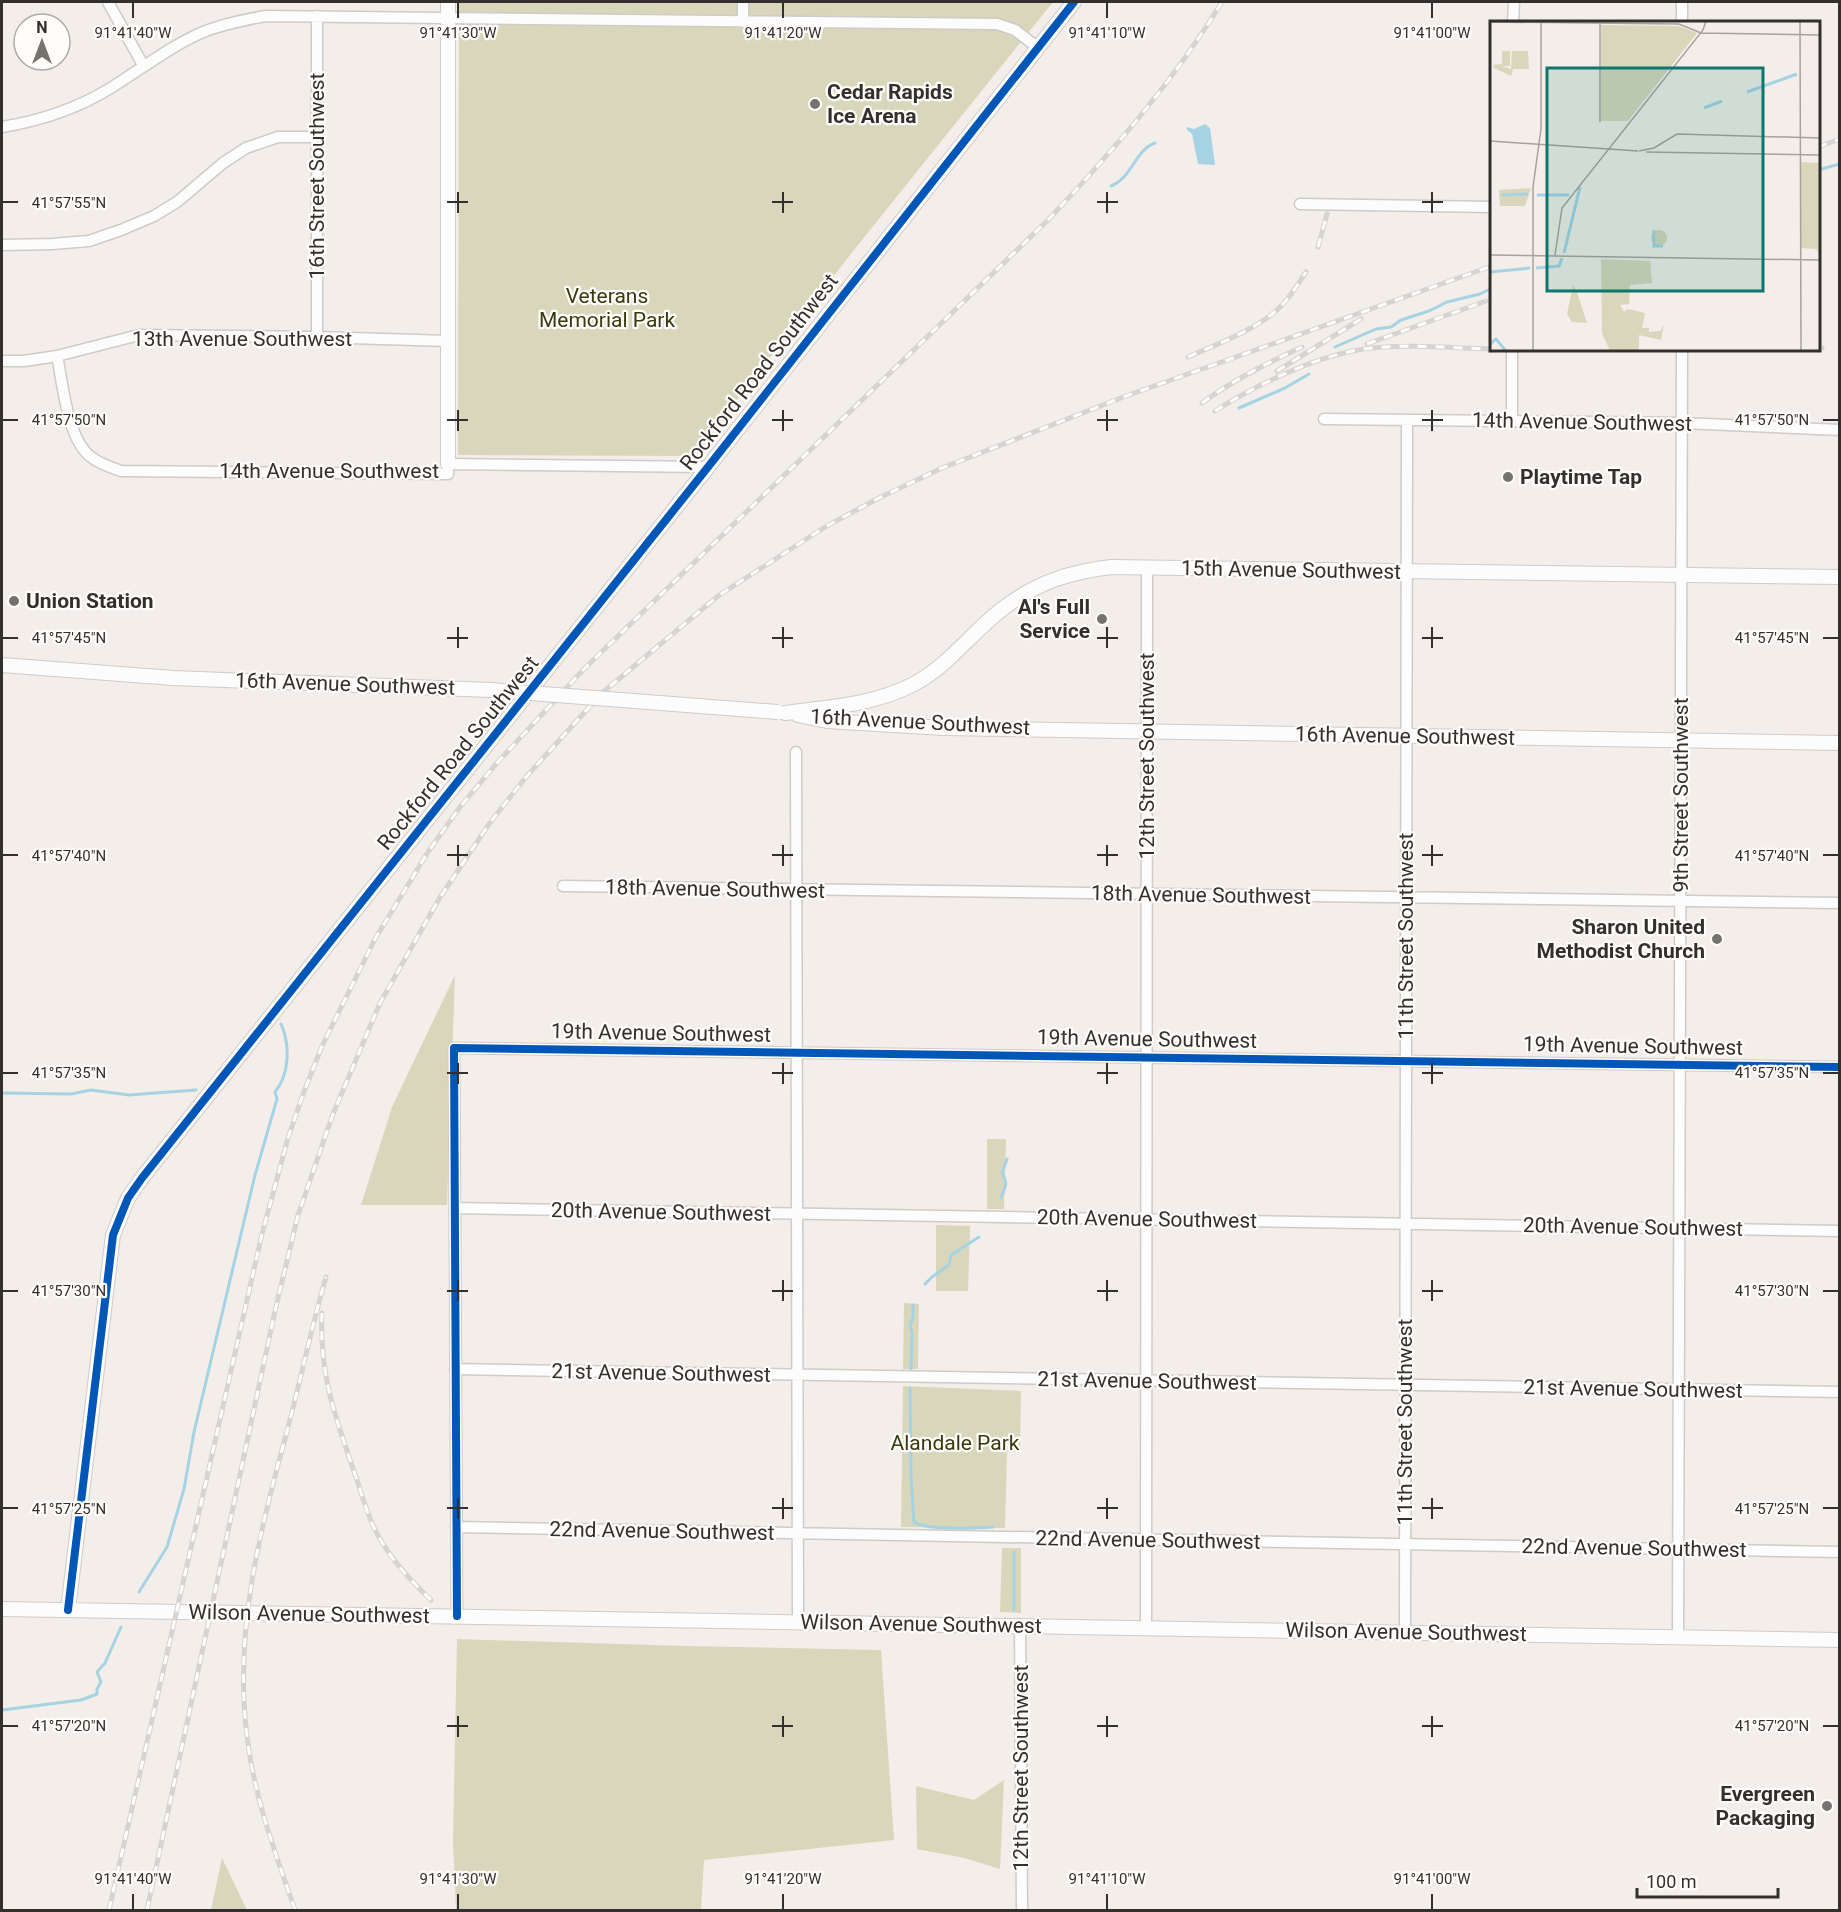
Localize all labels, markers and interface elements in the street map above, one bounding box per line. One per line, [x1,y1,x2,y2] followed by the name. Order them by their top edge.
[12,12,72,72] north arrow
[36,18,48,37] text: N
[1490,21,1820,351] inset map
[95,24,171,42] text: 91°41'40"W
[420,24,496,42] text: 91°41'30"W
[745,24,821,42] text: 91°41'20"W
[1069,24,1145,42] text: 91°41'10"W
[1394,24,1470,42] text: 91°41'00"W
[305,72,329,279] street label: 16th Street Southwest
[827,80,953,128] place label: Cedar Rapids Ice Arena
[808,97,822,111] marker: Cedar Rapids Ice Arena
[32,194,106,212] text: 41°57'55"N
[675,269,843,475] street label: Rockford Road Southwest
[539,284,675,332] park label: Veterans Memorial Park
[132,327,352,351] street label: 13th Avenue Southwest
[1472,408,1692,436] street label: 14th Avenue Southwest
[32,411,106,429] text: 41°57'50"N
[1735,411,1809,429] text: 41°57'50"N
[219,459,439,483] street label: 14th Avenue Southwest
[1520,465,1642,489] place label: Playtime Tap
[1501,470,1515,484] marker: Playtime Tap
[1181,556,1401,584] street label: 15th Avenue Southwest
[26,589,154,613] place label: Union Station
[7,594,21,608] marker: Union Station
[1018,595,1090,643] place label: Al's Full Service
[1095,612,1109,626] marker: Al's Full Service
[32,629,106,647] text: 41°57'45"N
[1735,629,1809,647] text: 41°57'45"N
[372,651,544,855] street label: Rockford Road Southwest
[1135,652,1159,859] street label: 12th Street Southwest
[235,668,456,700] street label: 16th Avenue Southwest
[1669,697,1693,893] street label: 9th Street Southwest
[809,704,1031,740] street label: 16th Avenue Southwest
[1295,722,1515,750] street label: 16th Avenue Southwest
[1394,832,1418,1039] street label: 11th Street Southwest
[32,847,106,865] text: 41°57'40"N
[1735,847,1809,865] text: 41°57'40"N
[605,875,825,903] street label: 18th Avenue Southwest
[1091,881,1311,909] street label: 18th Avenue Southwest
[1537,915,1705,963] place label: Sharon United Methodist Church
[1710,932,1724,946] marker: Sharon United Methodist Church
[551,1019,771,1047] street label: 19th Avenue Southwest
[1037,1025,1257,1053] street label: 19th Avenue Southwest
[1523,1032,1743,1060] street label: 19th Avenue Southwest
[32,1064,106,1082] text: 41°57'35"N
[1735,1064,1809,1082] text: 41°57'35"N
[551,1198,771,1226] street label: 20th Avenue Southwest
[1037,1205,1257,1233] street label: 20th Avenue Southwest
[1523,1213,1743,1241] street label: 20th Avenue Southwest
[32,1282,106,1300] text: 41°57'30"N
[1735,1282,1809,1300] text: 41°57'30"N
[1393,1318,1417,1525] street label: 11th Street Southwest
[551,1359,771,1387] street label: 21st Avenue Southwest
[1037,1367,1257,1395] street label: 21st Avenue Southwest
[1523,1375,1743,1403] street label: 21st Avenue Southwest
[891,1431,1020,1455] park label: Alandale Park
[32,1500,106,1518] text: 41°57'25"N
[1735,1500,1809,1518] text: 41°57'25"N
[549,1517,775,1545] street label: 22nd Avenue Southwest
[1035,1526,1261,1554] street label: 22nd Avenue Southwest
[1521,1534,1747,1562] street label: 22nd Avenue Southwest
[188,1600,430,1628] street label: Wilson Avenue Southwest
[800,1610,1042,1638] street label: Wilson Avenue Southwest
[1285,1618,1527,1646] street label: Wilson Avenue Southwest
[1009,1664,1033,1871] street label: 12th Street Southwest
[32,1717,106,1735] text: 41°57'20"N
[1735,1717,1809,1735] text: 41°57'20"N
[1716,1782,1815,1830] place label: Evergreen Packaging
[1820,1799,1834,1813] marker: Evergreen Packaging
[1637,1861,1778,1899] scale bar
[95,1870,171,1888] text: 91°41'40"W
[420,1870,496,1888] text: 91°41'30"W
[745,1870,821,1888] text: 91°41'20"W
[1069,1870,1145,1888] text: 91°41'10"W
[1394,1870,1470,1888] text: 91°41'00"W
[1646,1871,1697,1892] text: 100 m

